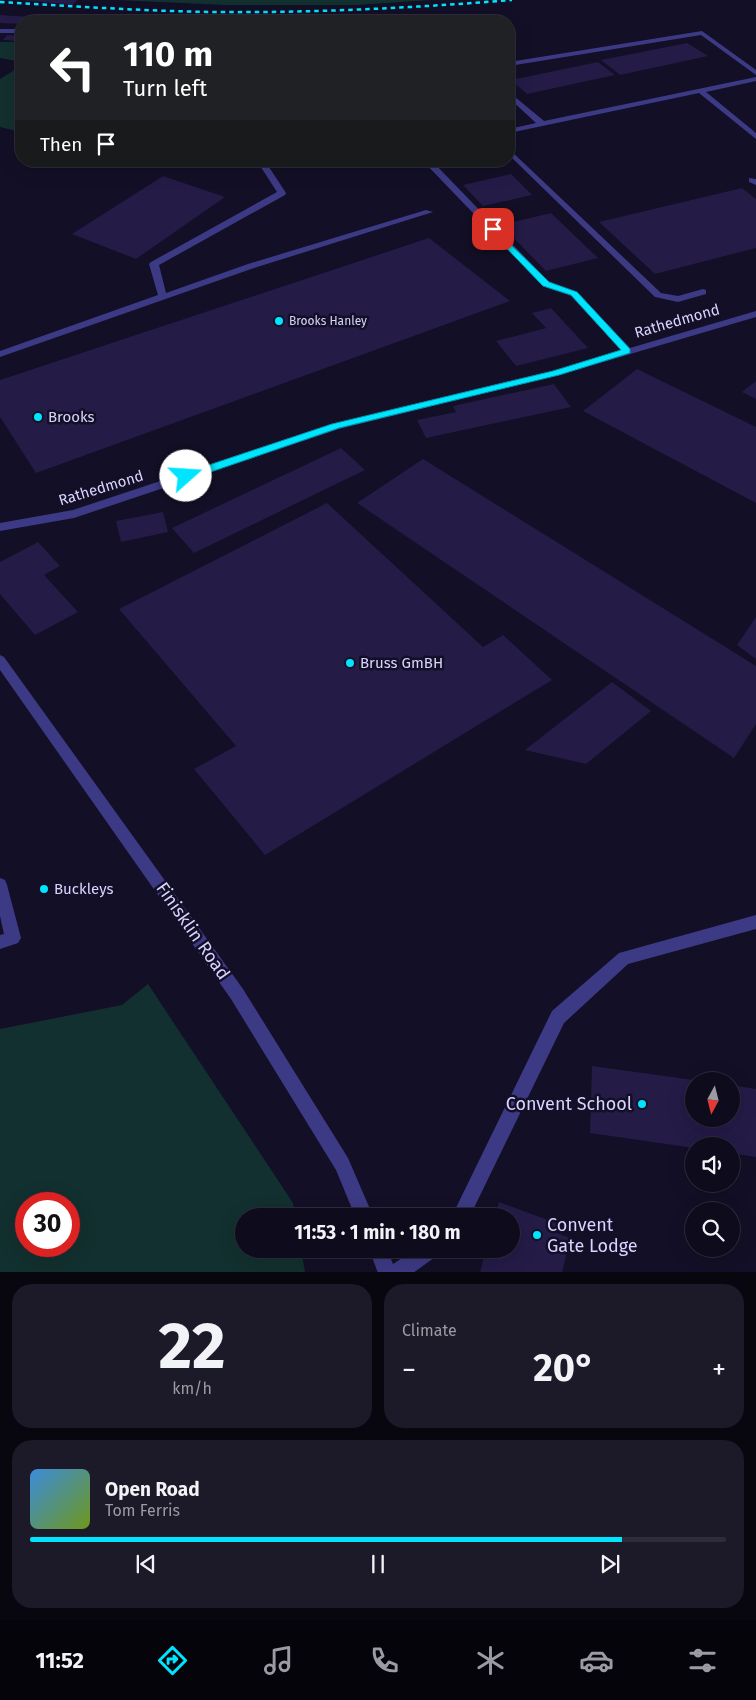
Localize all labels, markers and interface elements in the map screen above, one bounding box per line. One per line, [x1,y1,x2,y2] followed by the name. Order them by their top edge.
[123,33,213,75] text: 110 m
[40,35,105,100] icon: left
[123,75,207,102] text: Turn left
[92,130,120,158] icon: arrive
[40,133,82,156] text: Then
[472,208,514,250] pin
[479,215,507,243] icon: arrive
[632,300,722,342] street label: Rathedmond
[289,314,367,328] place label: Brooks Hanley
[273,315,285,327] marker: Brooks Hanley
[48,408,95,426] place label: Brooks
[32,411,44,423] marker: Brooks
[159,449,211,501] position arrow
[56,467,146,509] street label: Rathedmond
[360,654,443,672] place label: Bruss GmBH
[344,657,356,669] marker: Bruss GmBH
[151,878,235,984] street label: Finisklin Road
[54,880,113,898] place label: Buckleys
[38,883,50,895] marker: Buckleys
[685,1072,740,1128] north arrow
[685,1072,740,1257] map controls
[506,1093,632,1115] place label: Convent School
[636,1098,648,1110] marker: Convent School
[685,1137,740,1192] button: sound
[15,1192,80,1257] speed limit sign: 30
[685,1202,740,1257] button: search
[547,1214,638,1257] place label: Convent Gate Lodge
[294,1221,461,1244] text: 11:53 · 1 min · 180 m
[531,1229,543,1241] marker: Convent Gate Lodge
[158,1307,226,1385] text: 22
[402,1321,457,1340] text: Climate
[533,1345,595,1391] text: 20°
[402,1353,416,1386] text: −
[712,1353,726,1386] text: +
[172,1379,212,1398] text: km/h
[105,1478,200,1501] text: Open Road
[105,1501,180,1520] text: Tom Ferris
[132,1550,160,1578] icon: previous
[364,1550,392,1578] icon: pause
[596,1550,624,1578] icon: next
[155,1643,190,1678] icon: directions
[261,1643,296,1678] icon: music
[367,1643,402,1678] icon: phone
[473,1643,508,1678] icon: climate
[579,1643,614,1678] icon: car
[685,1643,720,1678] icon: filters
[36,1647,84,1674] text: 11:52

